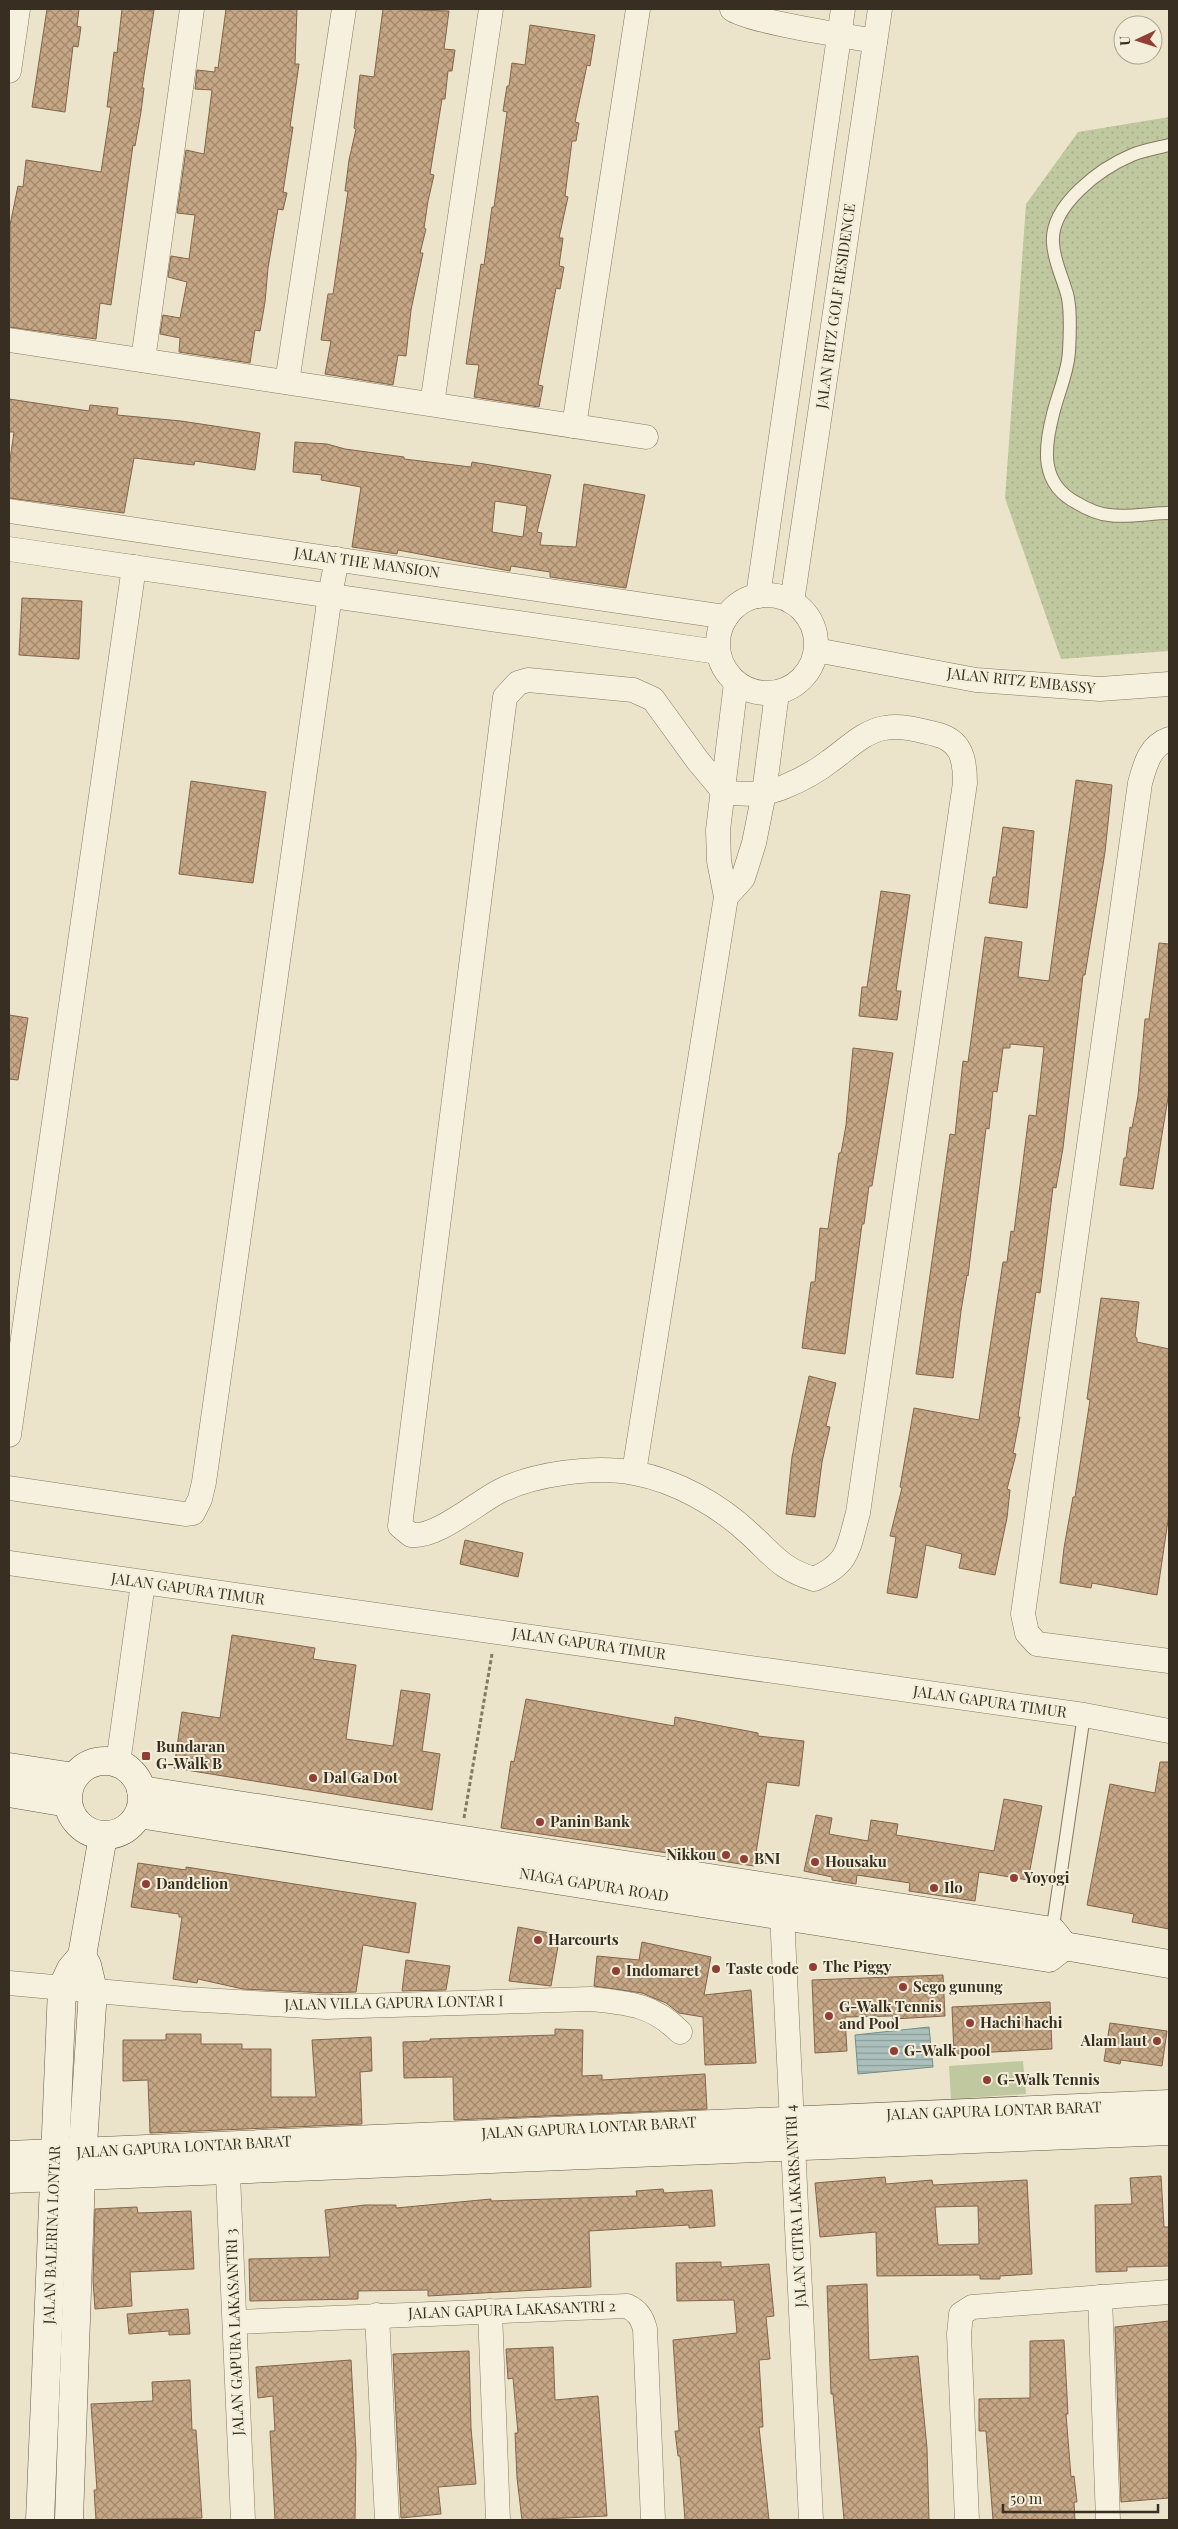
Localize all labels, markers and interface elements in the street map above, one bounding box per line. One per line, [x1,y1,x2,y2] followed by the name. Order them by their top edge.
[1113,15,1163,65] north arrow
[1115,35,1134,46] text: U
[811,202,859,411] street label: JALAN RITZ GOLF RESIDENCE
[292,542,442,582] street label: JALAN THE MANSION
[945,662,1096,698] street label: JALAN RITZ EMBASSY
[109,1567,266,1609] street label: JALAN GAPURA TIMUR
[510,1622,667,1664] street label: JALAN GAPURA TIMUR
[911,1680,1068,1722] street label: JALAN GAPURA TIMUR
[156,1736,226,1773] place label: Bundaran G-Walk B
[140,1750,152,1762] marker: Bundaran G-Walk B
[323,1767,399,1787] place label: Dal Ga Dot
[307,1772,319,1784] marker: Dal Ga Dot
[550,1811,630,1831] place label: Panin Bank
[534,1816,546,1828] marker: Panin Bank
[666,1844,716,1864] place label: Nikkou
[754,1848,781,1868] place label: BNI
[720,1849,732,1861] marker: Nikkou
[825,1851,887,1871] place label: Housaku
[738,1853,750,1865] marker: BNI
[809,1856,821,1868] marker: Housaku
[518,1862,670,1906] street label: NIAGA GAPURA ROAD
[1023,1867,1070,1887] place label: Yoyogi
[1008,1872,1020,1884] marker: Yoyogi
[156,1873,229,1893] place label: Dandelion
[944,1877,963,1897] place label: Ilo
[140,1878,152,1890] marker: Dandelion
[928,1882,940,1894] marker: Ilo
[548,1929,619,1949] place label: Harcourts
[532,1934,544,1946] marker: Harcourts
[823,1956,892,1976] place label: The Piggy
[726,1958,799,1978] place label: Taste code
[626,1960,700,1980] place label: Indomaret
[807,1961,819,1973] marker: The Piggy
[710,1963,722,1975] marker: Taste code
[610,1965,622,1977] marker: Indomaret
[913,1976,1003,1996] place label: Sego gunung
[897,1981,909,1993] marker: Sego gunung
[283,1990,504,2014] street label: JALAN VILLA GAPURA LONTAR I
[839,1996,942,2033] place label: G-Walk Tennis and Pool
[823,2010,835,2022] marker: G-Walk Tennis and Pool
[980,2012,1063,2032] place label: Hachi hachi
[964,2017,976,2029] marker: Hachi hachi
[1080,2030,1148,2050] place label: Alam laut
[1151,2035,1163,2047] marker: Alam laut
[904,2040,991,2060] place label: G-Walk pool
[888,2045,900,2057] marker: G-Walk pool
[997,2069,1100,2089] place label: G-Walk Tennis
[981,2074,993,2086] marker: G-Walk Tennis
[885,2096,1102,2124] street label: JALAN GAPURA LONTAR BARAT
[780,2104,810,2309] street label: JALAN CITRA LAKARSANTRI 4
[480,2111,697,2143] street label: JALAN GAPURA LONTAR BARAT
[75,2130,292,2162] street label: JALAN GAPURA LONTAR BARAT
[38,2145,64,2326] street label: JALAN BALERINA LONTAR
[220,2228,248,2437] street label: JALAN GAPURA LAKASANTRI 3
[407,2295,616,2323] street label: JALAN GAPURA LAKASANTRI 2
[1003,2482,1158,2514] scale bar
[1010,2488,1043,2508] text: 50 m

